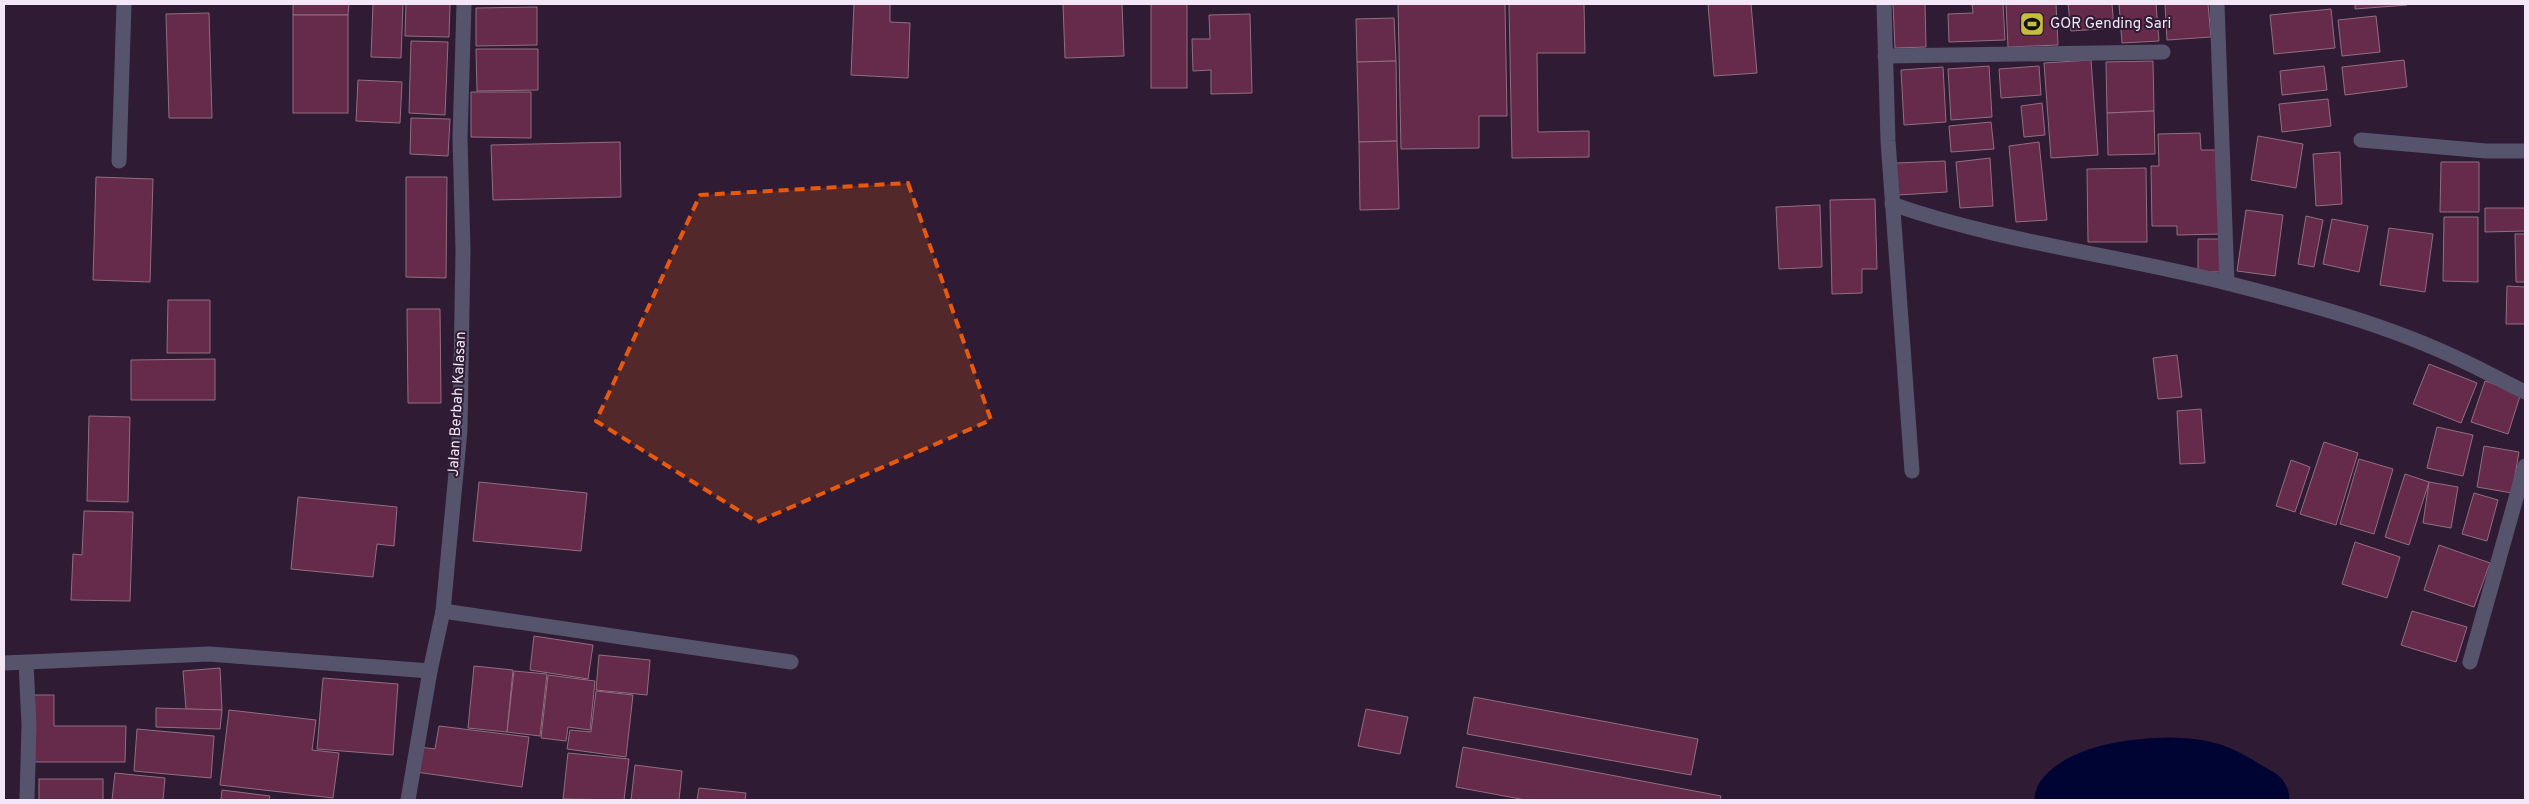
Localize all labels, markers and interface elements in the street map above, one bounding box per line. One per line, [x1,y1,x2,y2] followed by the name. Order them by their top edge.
[2019,11,2045,37] sports icon: GOR Gending Sari
[2050,15,2171,34] place label: GOR Gending Sari
[445,331,471,477] street label: Jalan Berbah Kalasan

